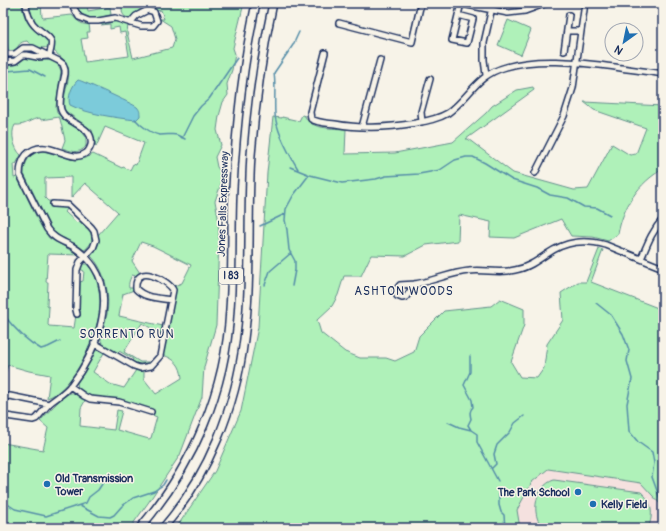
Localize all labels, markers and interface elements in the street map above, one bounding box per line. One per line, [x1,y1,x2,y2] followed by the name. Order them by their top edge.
[604,22,644,62] north arrow
[612,42,625,57] text: N
[215,151,231,257] street label: Jones Falls Expressway
[219,268,243,284] road number: I 83
[354,284,454,299] district label: ASHTON WOODS
[80,327,175,342] district label: SORRENTO RUN
[54,472,133,498] place label: Old Transmission Tower
[42,479,52,489] marker: Old Transmission Tower
[497,486,570,499] place label: The Park School
[573,487,583,497] marker: The Park School
[601,498,647,511] place label: Kelly Field
[588,499,598,509] marker: Kelly Field

